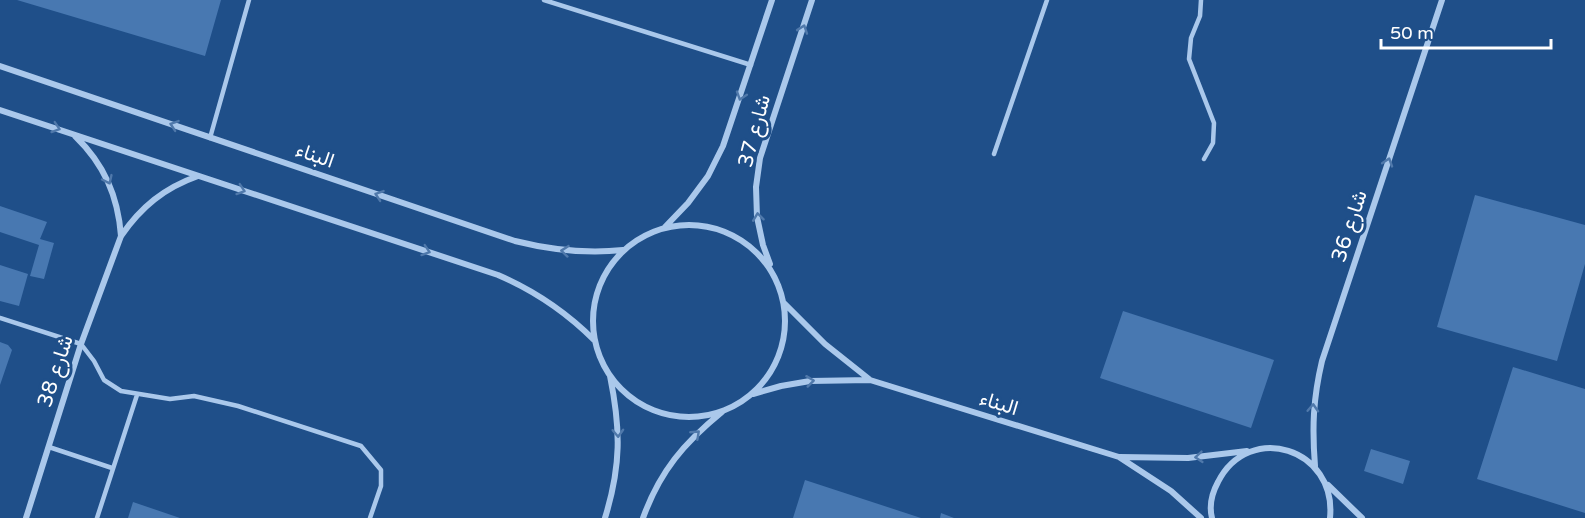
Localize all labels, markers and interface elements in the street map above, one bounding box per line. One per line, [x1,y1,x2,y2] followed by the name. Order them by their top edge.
[1381,12,1550,50] scale bar
[1390,22,1434,44] text: 50 m
[795,24,808,35] one-way arrow
[736,90,749,101] one-way arrow
[733,92,777,170] street label: شارع 37
[169,120,180,133] one-way arrow
[50,121,60,134] one-way arrow
[292,137,337,174] street label: البناء
[1381,157,1394,168] one-way arrow
[100,174,112,185] one-way arrow
[235,183,246,195] one-way arrow
[1326,187,1374,266] street label: شارع 36
[374,189,385,202] one-way arrow
[752,212,765,222] one-way arrow
[420,244,431,256] one-way arrow
[560,245,570,258] one-way arrow
[32,332,80,411] street label: شارع 38
[805,376,814,388] one-way arrow
[976,386,1021,421] street label: البناء
[1307,404,1320,413] one-way arrow
[611,429,624,438] one-way arrow
[690,430,700,441] one-way arrow
[1194,450,1203,463] one-way arrow

